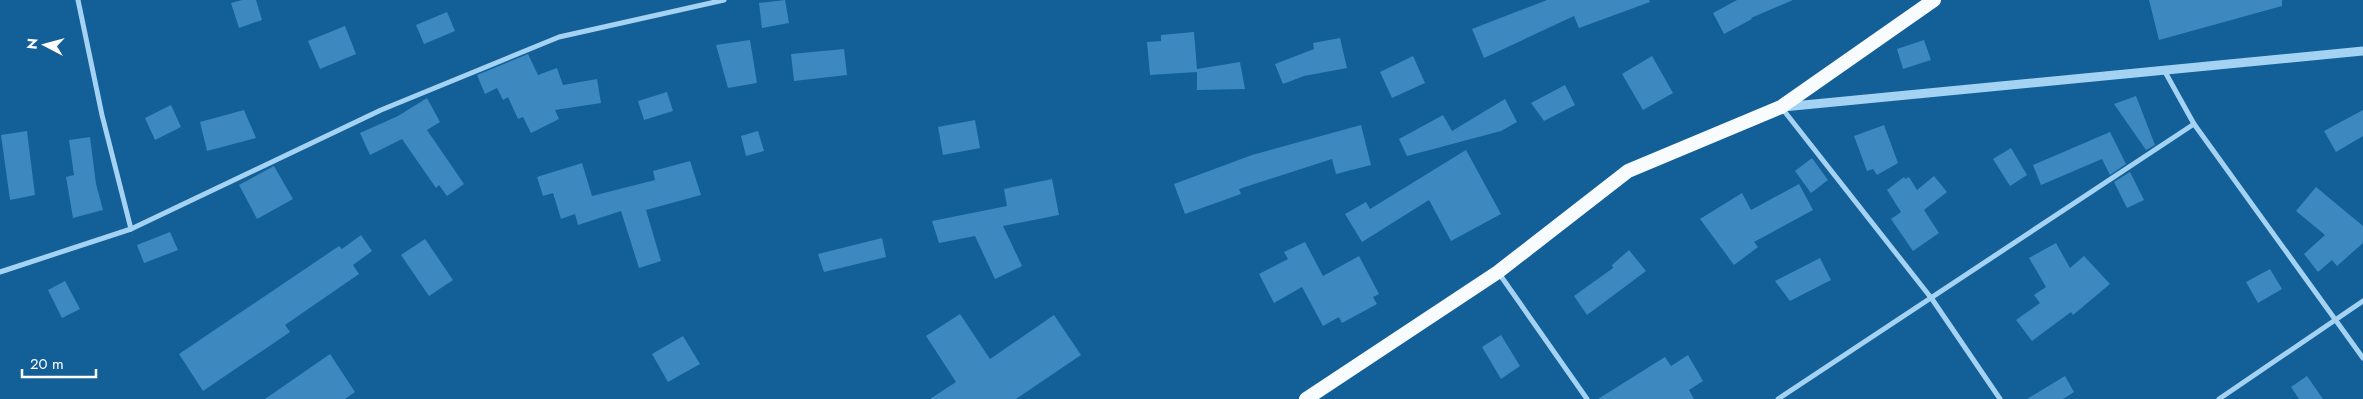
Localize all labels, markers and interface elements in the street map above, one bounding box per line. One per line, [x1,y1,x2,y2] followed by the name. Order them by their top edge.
[20,20,70,70] north arrow
[22,37,43,50] text: N
[22,346,96,378] scale bar
[30,353,64,375] text: 20 m

